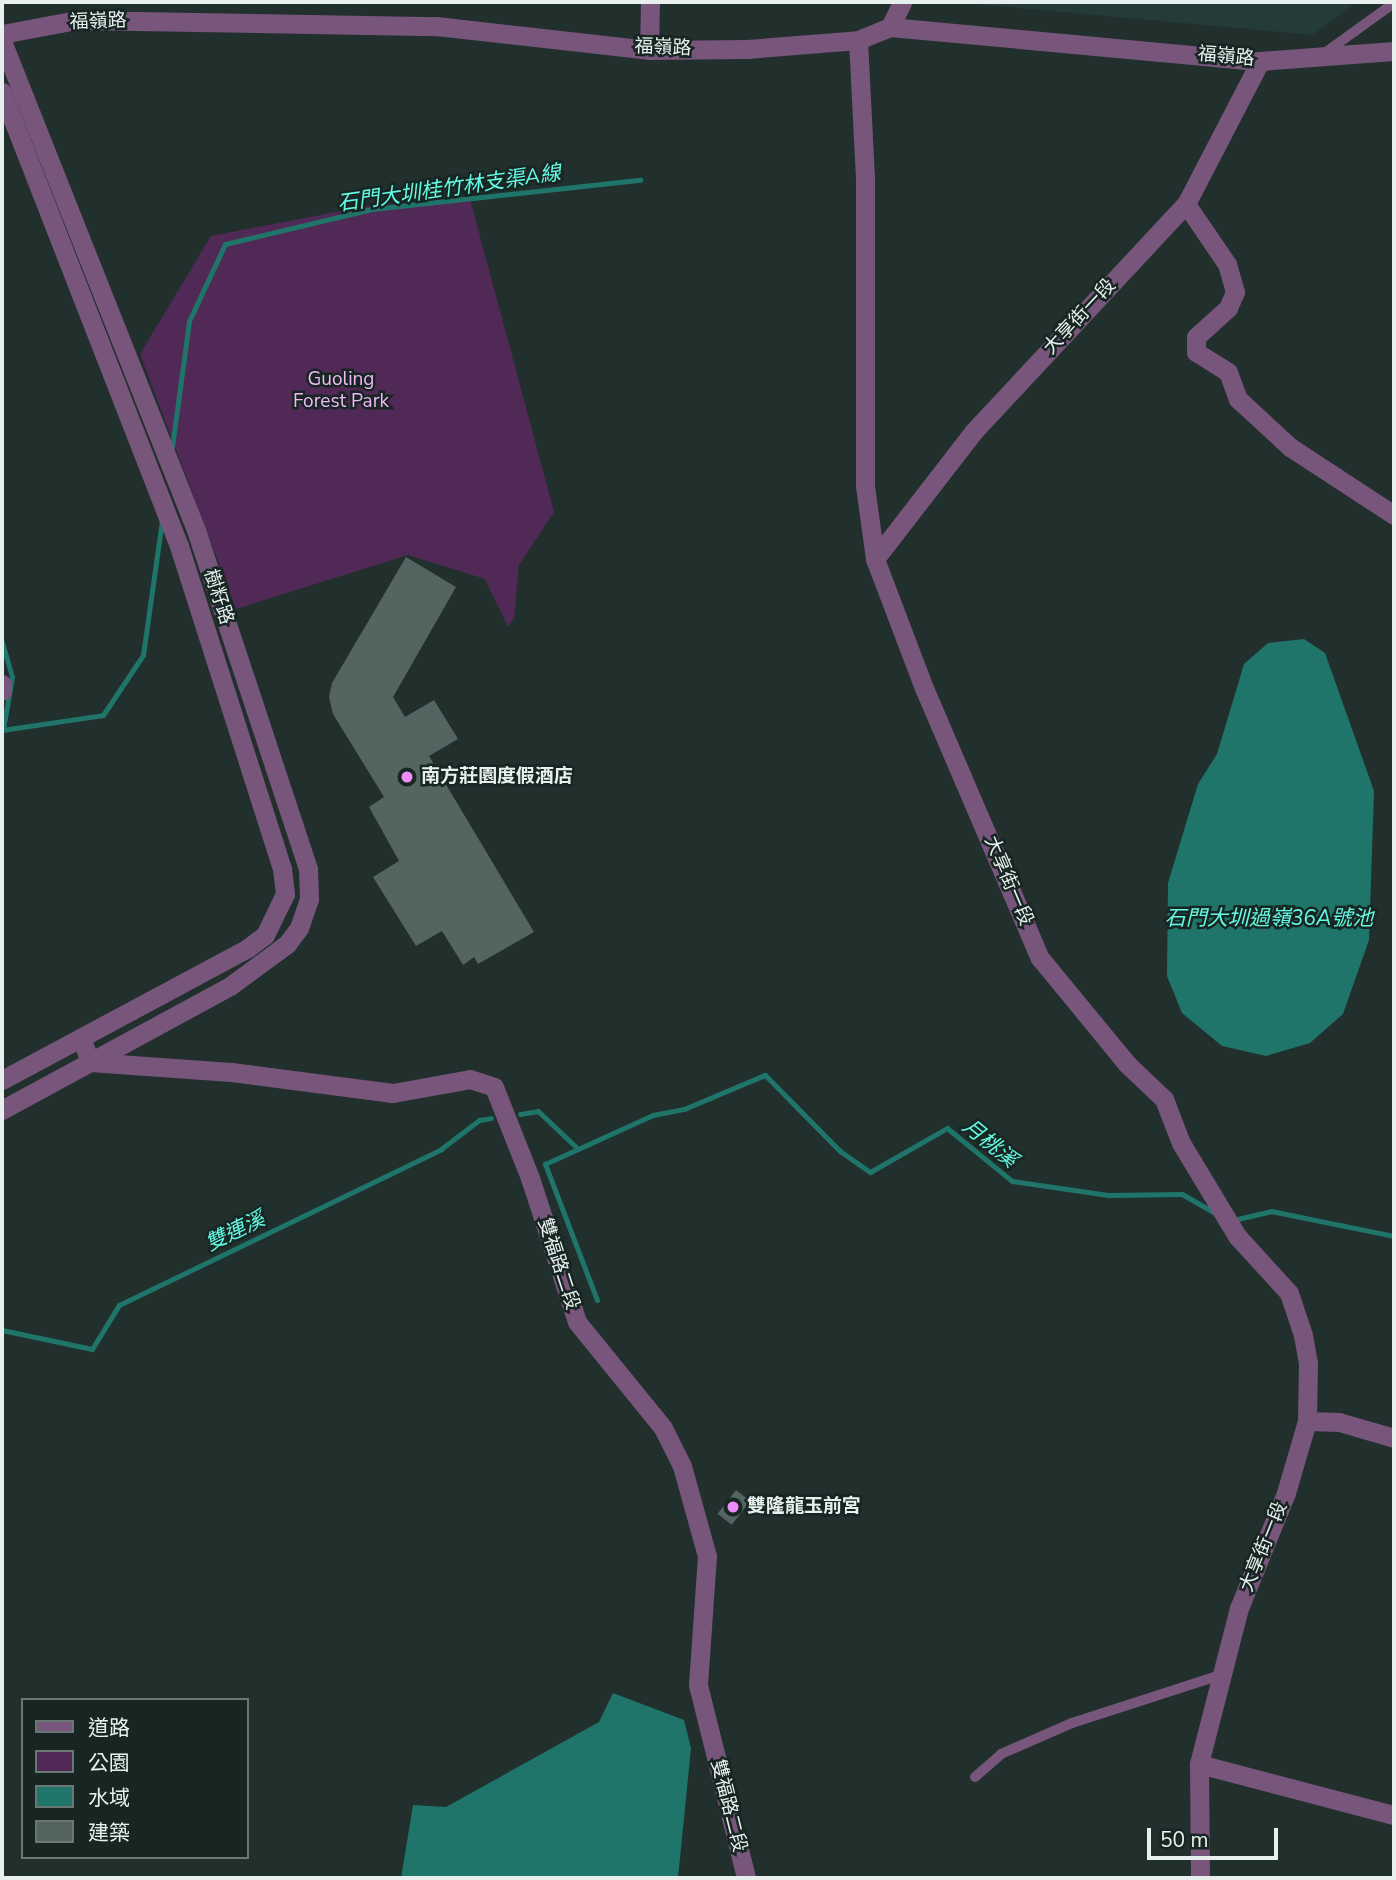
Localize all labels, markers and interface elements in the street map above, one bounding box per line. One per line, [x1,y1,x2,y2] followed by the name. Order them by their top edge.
[69,10,127,34] street label: 福嶺路
[634,36,692,60] street label: 福嶺路
[1197,43,1255,71] street label: 福嶺路
[336,160,562,216] water label: 石門大圳桂竹林支渠A線
[1039,274,1121,360] street label: 大享街一段
[293,369,389,413] park label: Guoling Forest Park
[198,566,238,628] street label: 樹籽路
[421,766,573,788] place label: 南方莊園度假酒店
[399,769,415,785] marker: 南方莊園度假酒店
[979,833,1037,929] street label: 大享街一段
[1165,905,1373,931] water label: 石門大圳過嶺36A號池
[958,1113,1022,1173] water label: 月桃溪
[201,1206,269,1256] water label: 雙連溪
[532,1215,584,1313] street label: 雙福路二段
[747,1496,861,1518] place label: 雙隆龍玉前宮
[725,1499,741,1515] marker: 雙隆龍玉前宮
[1236,1499,1292,1595] street label: 大享街一段
[21,1698,248,1859] legend
[88,1714,130,1742] text: 道路
[88,1749,130,1777] text: 公園
[705,1757,751,1855] street label: 雙福路二段
[88,1784,130,1812] text: 水域
[1151,1814,1282,1858] scale bar
[88,1819,130,1847] text: 建築
[1160,1826,1209,1854] text: 50 m

